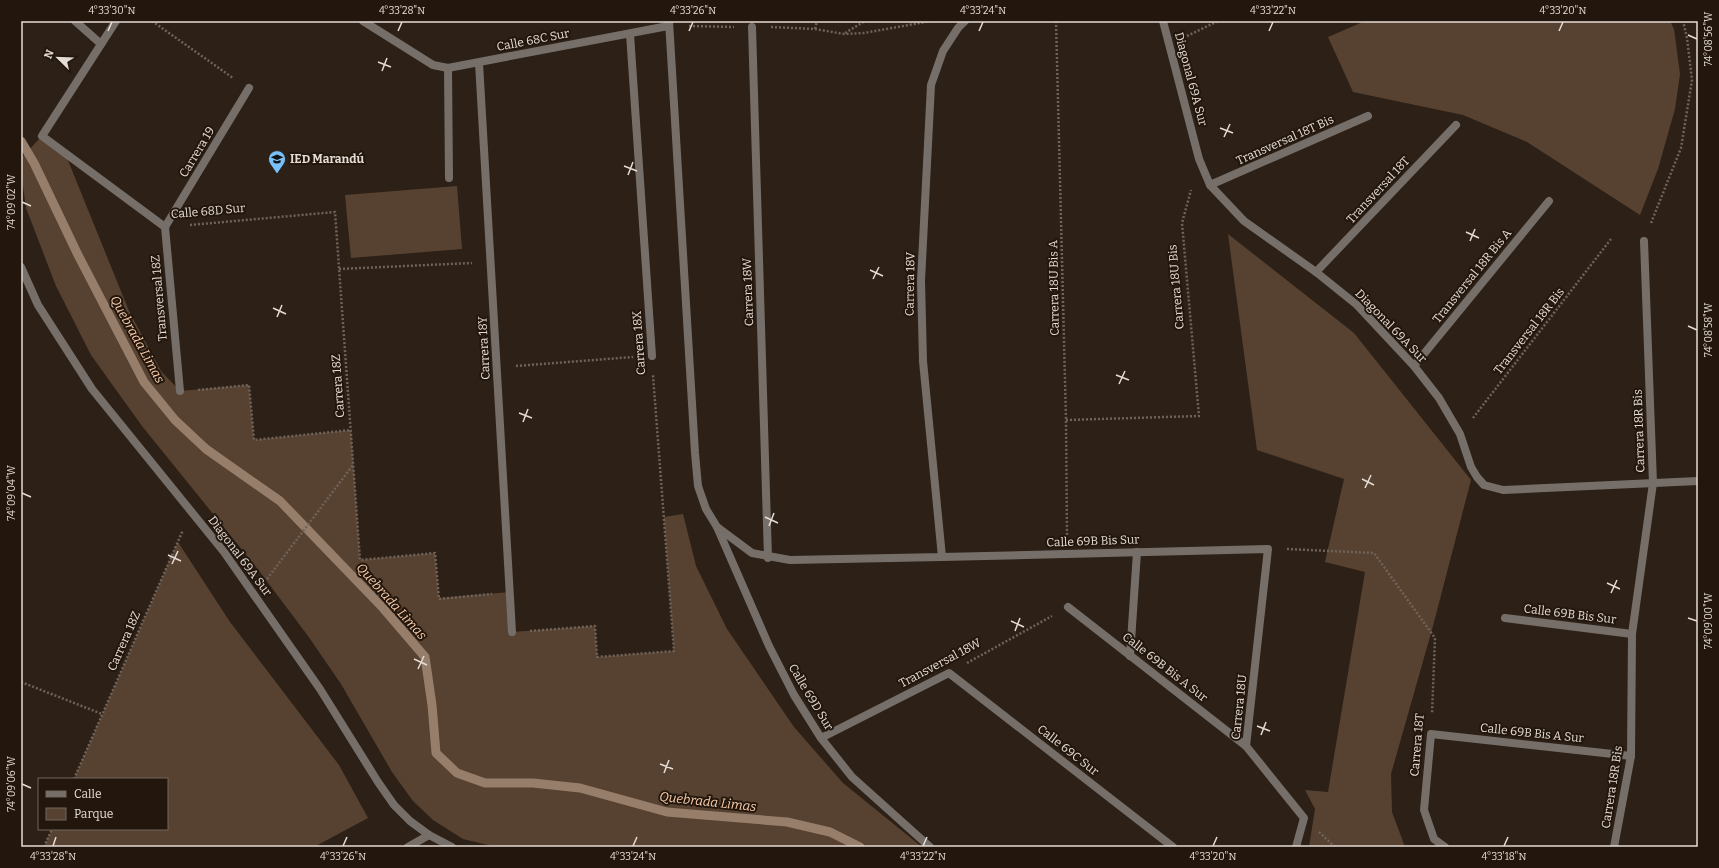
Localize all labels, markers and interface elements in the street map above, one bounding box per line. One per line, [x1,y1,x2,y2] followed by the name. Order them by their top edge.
[88,5,136,17] text: 4°33'30"N
[379,5,425,17] text: 4°33'28"N
[670,5,716,17] text: 4°33'26"N
[960,5,1006,17] text: 4°33'24"N
[1250,5,1296,17] text: 4°33'22"N
[1540,5,1586,17] text: 4°33'20"N
[1703,11,1715,66] text: 74°08'56"W
[495,26,571,54] street label: Calle 68C Sur
[1172,31,1210,128] street label: Diagonal 69A Sur
[38,38,78,78] north arrow
[42,47,57,61] text: N
[1234,112,1336,168] street label: Transversal 18T Bis
[176,124,218,180] street label: Carrera 19
[267,149,287,174] school or university icon: IED Marandú
[290,152,364,166] place label: IED Marandú
[1344,154,1412,226] street label: Transversal 18T
[6,174,18,230] text: 74°09'02"W
[170,201,246,221] street label: Calle 68D Sur
[1430,226,1515,326] street label: Transversal 18R Bis A
[1046,239,1062,336] street label: Carrera 18U Bis A
[1165,244,1187,330] street label: Carrera 18U Bis
[902,251,918,316] street label: Carrera 18V
[148,254,170,342] street label: Transversal 18Z
[740,257,756,326] street label: Carrera 18W
[1491,285,1567,377] street label: Transversal 18R Bis
[1352,286,1430,366] street label: Diagonal 69A Sur
[107,293,168,386] water label: Quebrada Limas
[1703,302,1715,357] text: 74°08'58"W
[630,310,648,376] street label: Carrera 18X
[475,316,493,380] street label: Carrera 18Y
[329,354,347,418] street label: Carrera 18Z
[1631,389,1647,473] street label: Carrera 18R Bis
[6,464,18,521] text: 74°09'04"W
[205,513,275,599] street label: Diagonal 69A Sur
[1046,532,1140,550] street label: Calle 69B Bis Sur
[353,560,430,643] water label: Quebrada Limas
[1703,592,1715,649] text: 74°09'00"W
[1523,601,1618,627] street label: Calle 69B Bis Sur
[105,609,143,673] street label: Carrera 18Z
[1120,629,1211,705] street label: Calle 69B Bis A Sur
[897,635,984,691] street label: Transversal 18W
[786,661,837,733] street label: Calle 69D Sur
[1229,674,1249,740] street label: Carrera 18U
[1407,713,1427,777] street label: Carrera 18T
[1480,721,1585,745] street label: Calle 69B Bis A Sur
[1035,722,1102,779] street label: Calle 69C Sur
[1599,744,1625,829] street label: Carrera 18R Bis
[6,755,18,812] text: 74°09'06"W
[38,778,168,830] legend
[74,787,102,801] text: Calle
[659,789,757,814] water label: Quebrada Limas
[74,807,113,821] text: Parque
[30,851,76,863] text: 4°33'28"N
[320,851,366,863] text: 4°33'26"N
[610,851,656,863] text: 4°33'24"N
[900,851,946,863] text: 4°33'22"N
[1190,851,1236,863] text: 4°33'20"N
[1482,851,1526,863] text: 4°33'18"N

